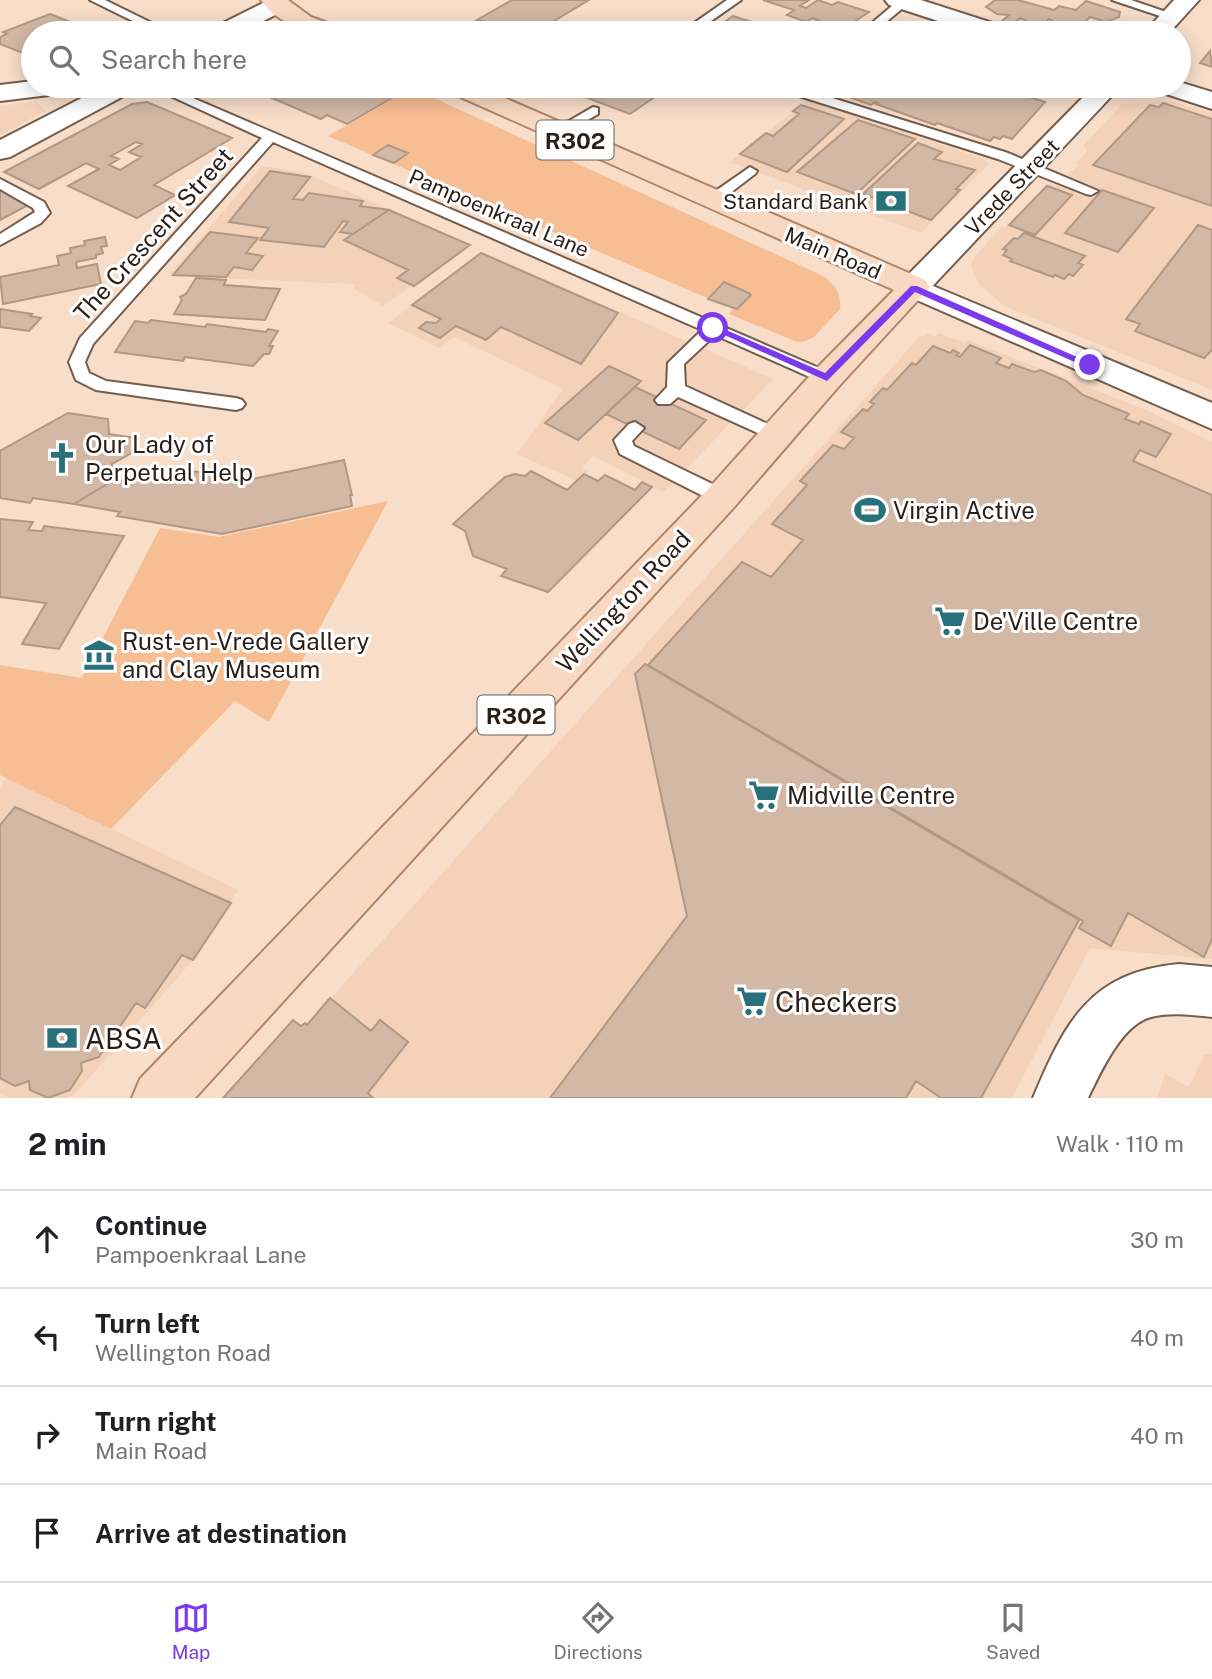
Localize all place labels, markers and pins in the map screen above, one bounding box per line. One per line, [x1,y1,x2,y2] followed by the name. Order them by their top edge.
[874,184,908,218] bank icon: Standard Bank
[723,189,868,214] place label: Standard Bank
[85,430,253,486] place label: Our Lady of Perpetual Help
[45,441,79,475] church icon: Our Lady of Perpetual Help
[853,493,887,527] sports icon: Virgin Active
[893,496,1035,524] place label: Virgin Active
[933,604,967,638] supermarket icon: De'Ville Centre
[973,607,1138,635] place label: De'Ville Centre
[122,627,370,683] place label: Rust-en-Vrede Gallery and Clay Museum
[82,638,116,672] museum icon: Rust-en-Vrede Gallery and Clay Museum
[747,778,781,812] supermarket icon: Midville Centre
[787,781,955,809] place label: Midville Centre
[735,984,769,1018] supermarket icon: Checkers
[775,985,897,1018] place label: Checkers
[45,1021,79,1055] bank icon: ABSA
[85,1022,162,1055] place label: ABSA

